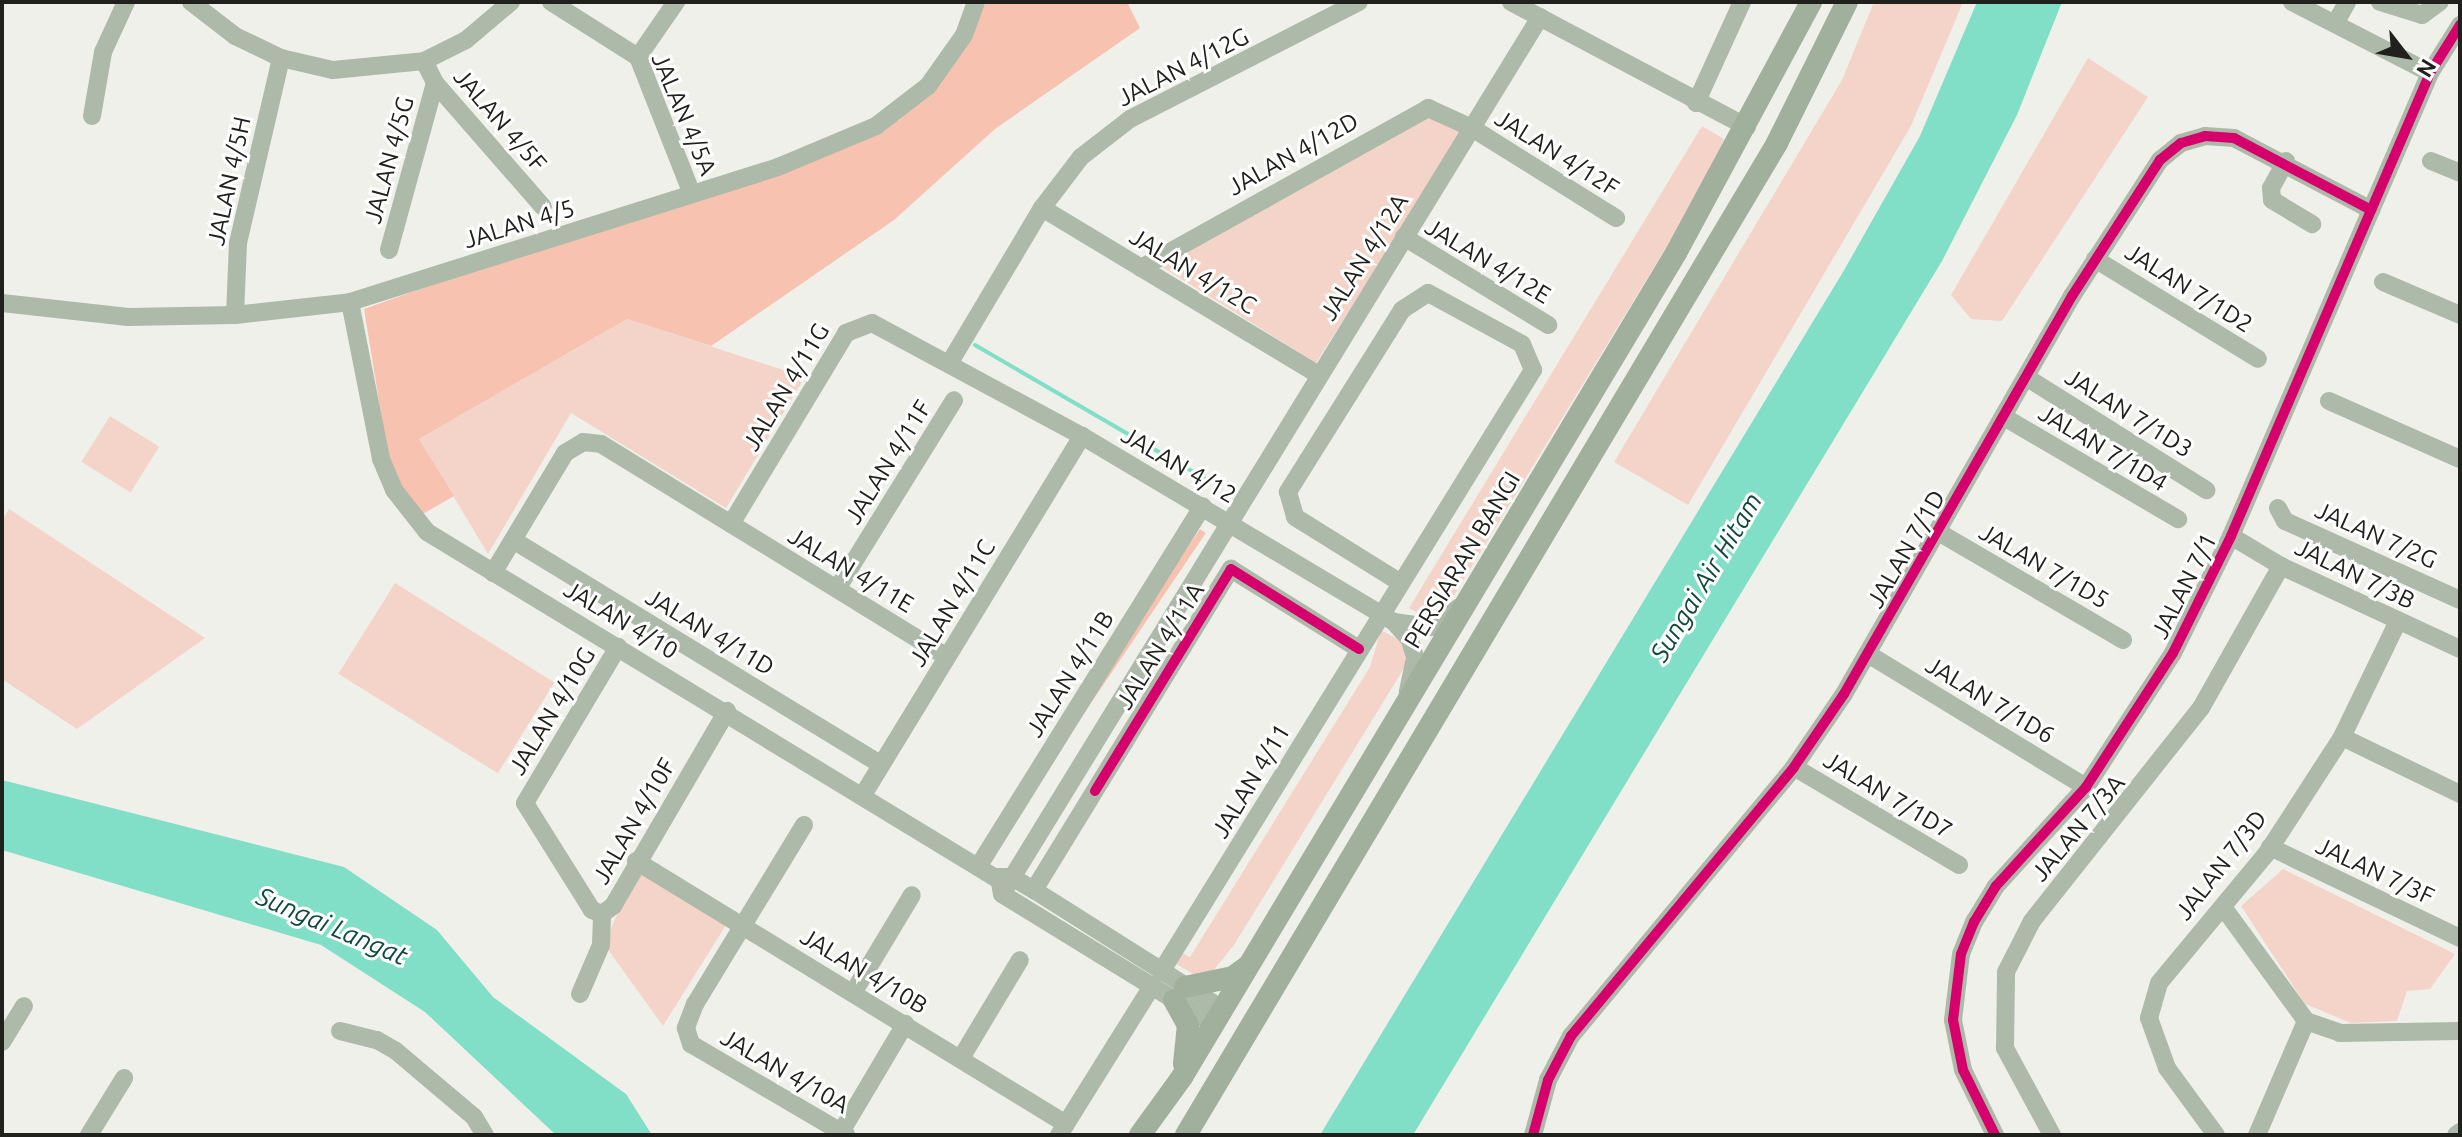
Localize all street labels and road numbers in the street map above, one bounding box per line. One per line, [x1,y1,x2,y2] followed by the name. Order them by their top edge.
[1112,22,1254,112] street label: JALAN 4/12G
[645,49,723,179] street label: JALAN 4/5A
[447,63,553,177] street label: JALAN 4/5F
[358,93,420,227] street label: JALAN 4/5G
[1490,104,1624,202] street label: JALAN 4/12F
[1223,106,1363,202] street label: JALAN 4/12D
[201,114,257,248] street label: JALAN 4/5H
[1314,189,1414,325] street label: JALAN 4/12A
[460,194,578,254] street label: JALAN 4/5
[1420,212,1556,310] street label: JALAN 4/12E
[1124,222,1262,320] street label: JALAN 4/12C
[2120,237,2258,339] street label: JALAN 7/1D2
[737,318,835,456] street label: JALAN 4/11G
[2060,362,2198,464] street label: JALAN 7/1D3
[839,395,937,529] street label: JALAN 4/11F
[2033,398,2173,498] street label: JALAN 7/1D4
[1116,421,1242,509] street label: JALAN 4/12
[1398,466,1526,654] street label: PERSIARAN BANGI
[1861,485,1951,613] street label: JALAN 7/1D
[2311,495,2441,575] street label: JALAN 7/2G
[1974,517,2114,615] street label: JALAN 7/1D5
[783,521,919,619] street label: JALAN 4/11E
[2145,529,2223,643] street label: JALAN 7/1
[2290,533,2420,615] street label: JALAN 7/3B
[903,534,1001,672] street label: JALAN 4/11C
[559,575,683,665] street label: JALAN 4/10
[1110,578,1210,714] street label: JALAN 4/11A
[640,582,780,682] street label: JALAN 4/11D
[1020,606,1120,742] street label: JALAN 4/11B
[503,642,601,780] street label: JALAN 4/10G
[1920,650,2060,750] street label: JALAN 7/1D6
[1206,719,1296,843] street label: JALAN 4/11
[1818,745,1958,845] street label: JALAN 7/1D7
[586,753,682,889] street label: JALAN 4/10F
[2025,769,2131,887] street label: JALAN 7/3A
[2169,804,2273,926] street label: JALAN 7/3D
[2311,831,2439,911] street label: JALAN 7/3F
[795,922,933,1020] street label: JALAN 4/10B
[716,1023,854,1119] street label: JALAN 4/10A

